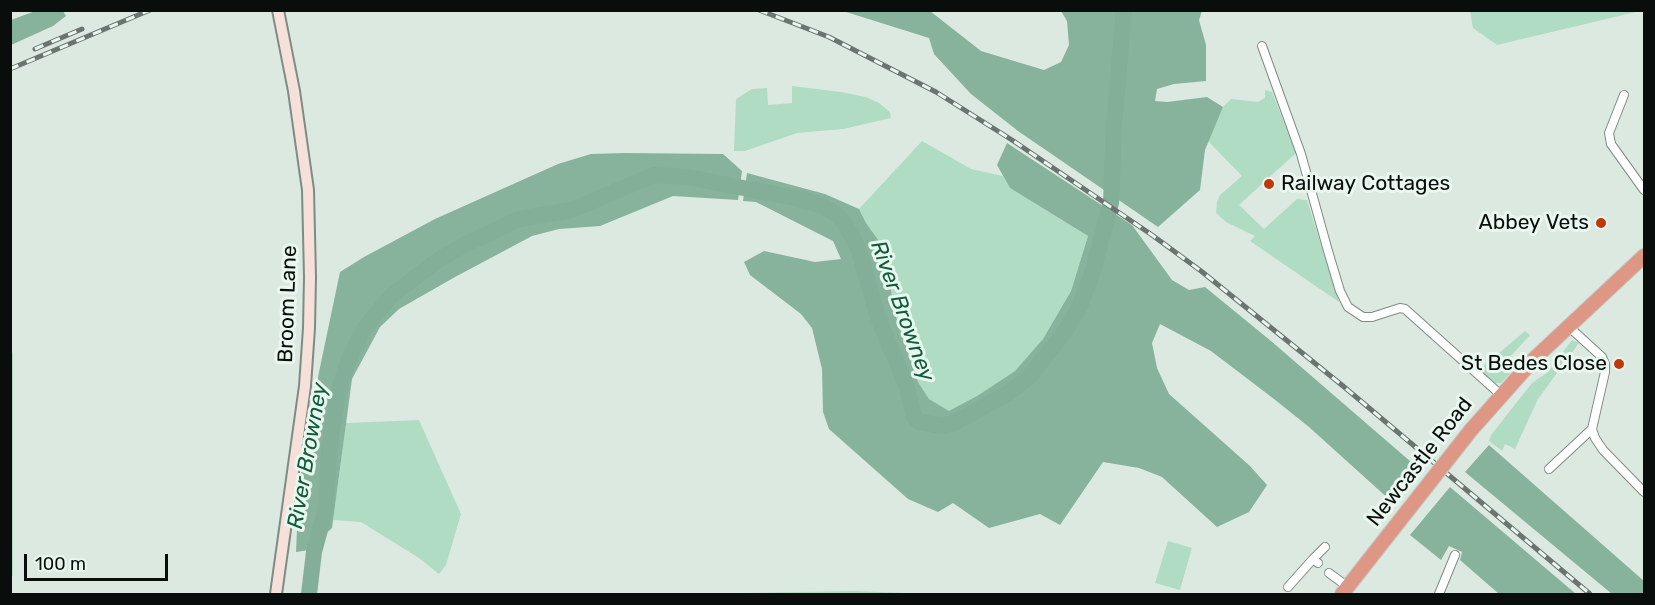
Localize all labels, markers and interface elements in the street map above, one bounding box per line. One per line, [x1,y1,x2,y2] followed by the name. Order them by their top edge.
[1281,171,1450,197] place label: Railway Cottages
[1262,177,1276,191] marker: Railway Cottages
[1479,210,1589,236] place label: Abbey Vets
[1594,216,1608,230] marker: Abbey Vets
[864,237,940,385] water label: River Browney
[273,245,303,363] street label: Broom Lane
[1461,351,1607,377] place label: St Bedes Close
[1612,357,1626,371] marker: St Bedes Close
[282,381,334,531] water label: River Browney
[1362,393,1478,531] street label: Newcastle Road
[27,542,171,580] scale bar
[35,553,86,575] text: 100 m

